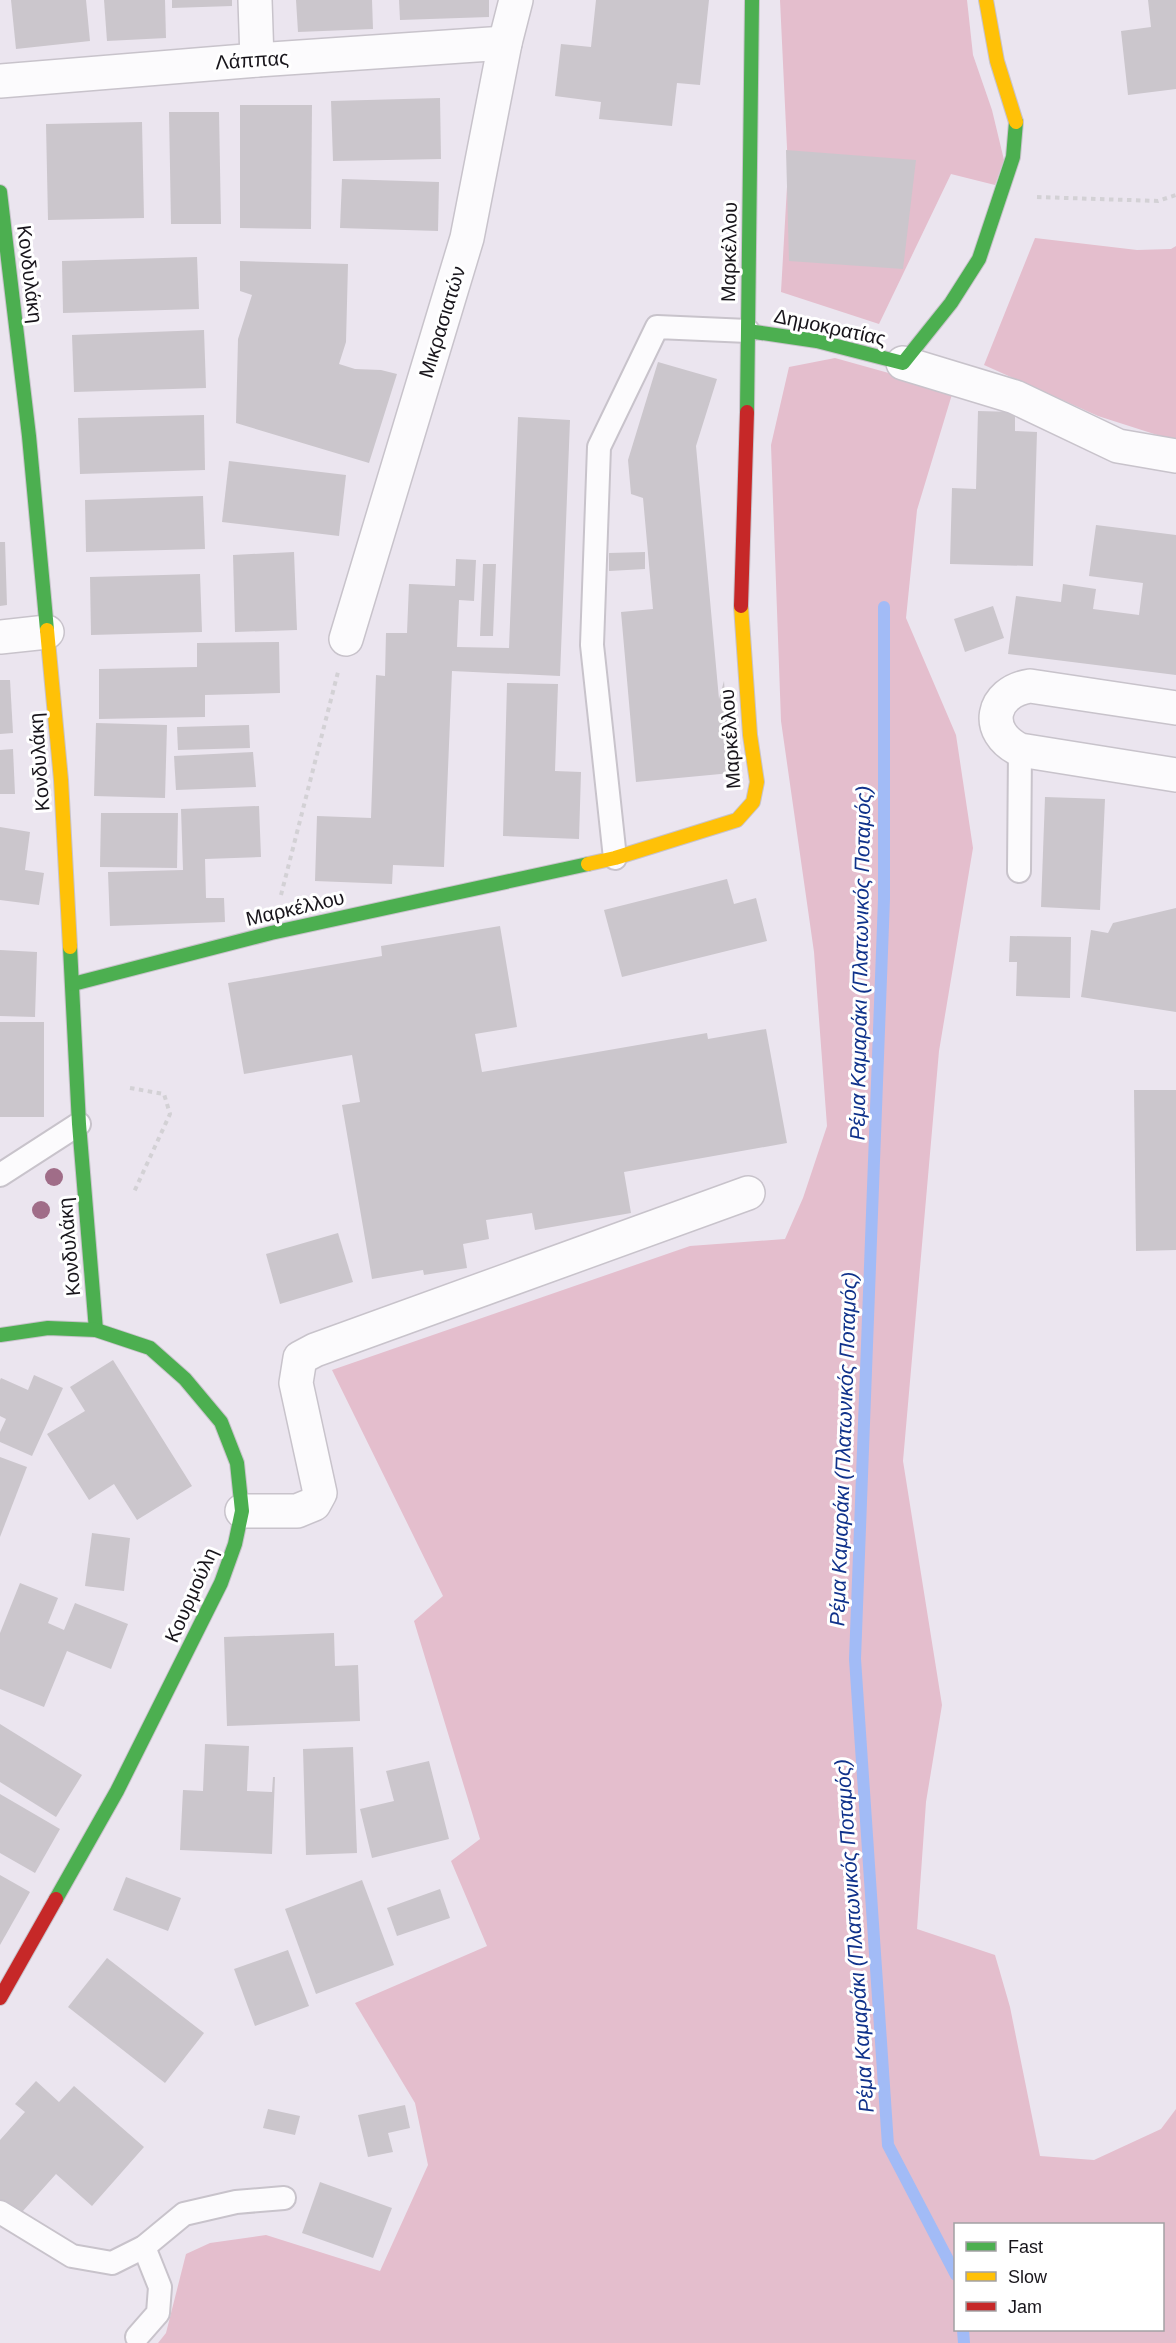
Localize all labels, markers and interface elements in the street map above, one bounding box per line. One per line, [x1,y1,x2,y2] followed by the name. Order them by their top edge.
[215,46,290,74] street label: Λάππας
[717,202,741,302] street label: Μαρκέλλου
[13,224,47,324] street label: Κονδυλάκη
[415,263,469,381] street label: Μικρασιατών
[772,304,888,350] street label: Δημοκρατίας
[716,688,744,790] street label: Μαρκέλλου
[25,712,53,812] street label: Κονδυλάκη
[845,786,875,1140] water label: Ρέμα Καμαράκι (Πλατωνικός Ποταμός)
[244,886,346,930] street label: Μαρκέλλου
[54,1197,84,1297] street label: Κονδυλάκη
[825,1271,861,1627] water label: Ρέμα Καμαράκι (Πλατωνικός Ποταμός)
[160,1544,222,1646] street label: Κουρμούλη
[830,1758,878,2114] water label: Ρέμα Καμαράκι (Πλατωνικός Ποταμός)
[954,2223,1164,2331] legend
[1008,2237,1043,2257] text: Fast
[1008,2267,1048,2287] text: Slow
[1008,2297,1042,2317] text: Jam

